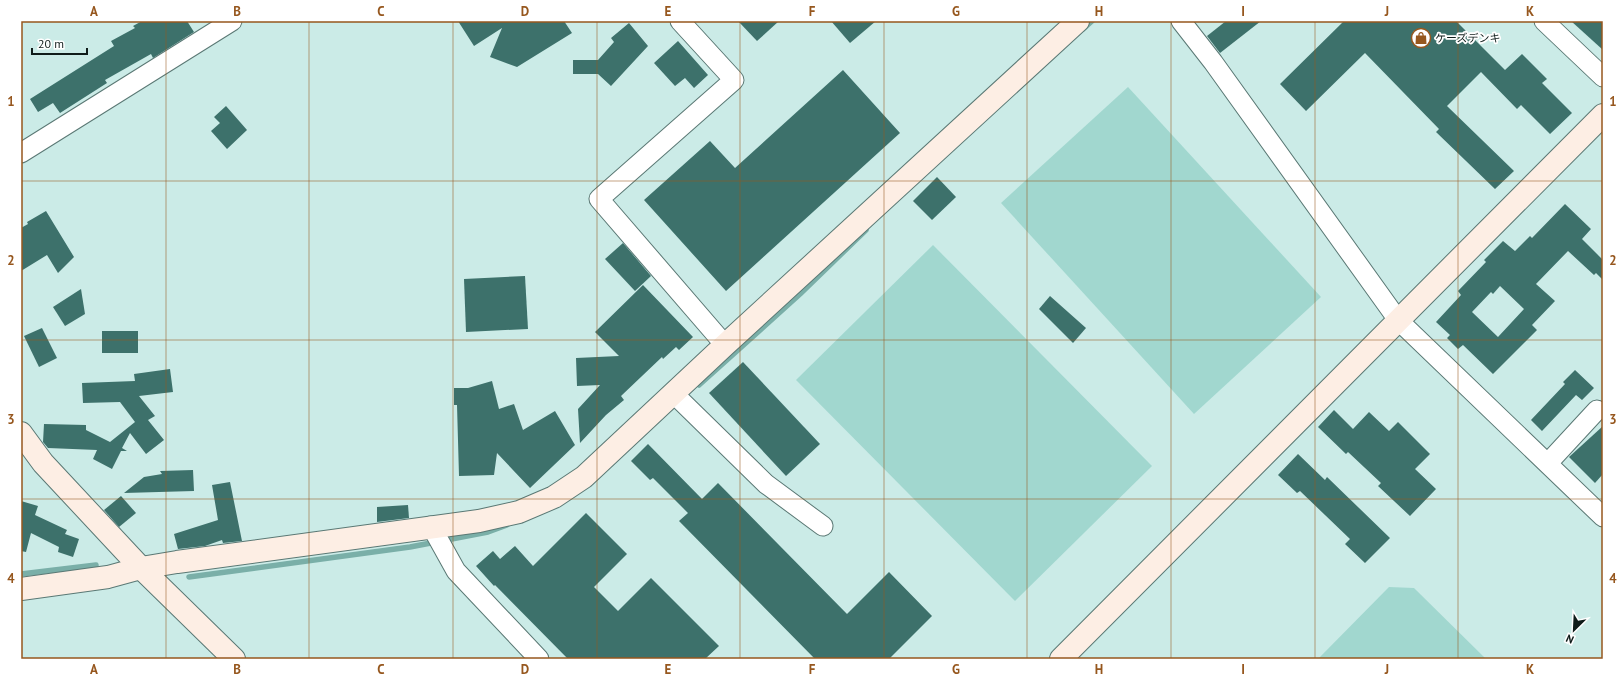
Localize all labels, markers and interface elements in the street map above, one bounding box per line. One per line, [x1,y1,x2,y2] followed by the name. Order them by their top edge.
[90,3,98,20] text: A
[233,3,241,20] text: B
[377,3,385,20] text: C
[521,3,529,20] text: D
[665,3,672,20] text: E
[809,3,816,20] text: F
[952,3,960,20] text: G
[1095,3,1103,20] text: H
[1241,3,1245,20] text: I
[1384,3,1389,20] text: J
[1526,3,1534,20] text: K
[1410,27,1432,49] shop icon: ケーズデンキ
[32,30,87,56] scale bar
[1435,31,1500,45] place label: ケーズデンキ
[38,36,64,51] text: 20 m
[7,93,15,110] text: 1
[1609,93,1617,110] text: 1
[7,252,15,269] text: 2
[1609,252,1617,269] text: 2
[7,411,15,428] text: 3
[1609,411,1617,428] text: 3
[7,570,15,587] text: 4
[1609,570,1617,587] text: 4
[1554,610,1594,650] north arrow
[1564,631,1576,647] text: N
[90,661,98,678] text: A
[233,661,241,678] text: B
[377,661,385,678] text: C
[521,661,529,678] text: D
[665,661,672,678] text: E
[809,661,816,678] text: F
[952,661,960,678] text: G
[1095,661,1103,678] text: H
[1241,661,1245,678] text: I
[1384,661,1389,678] text: J
[1526,661,1534,678] text: K

